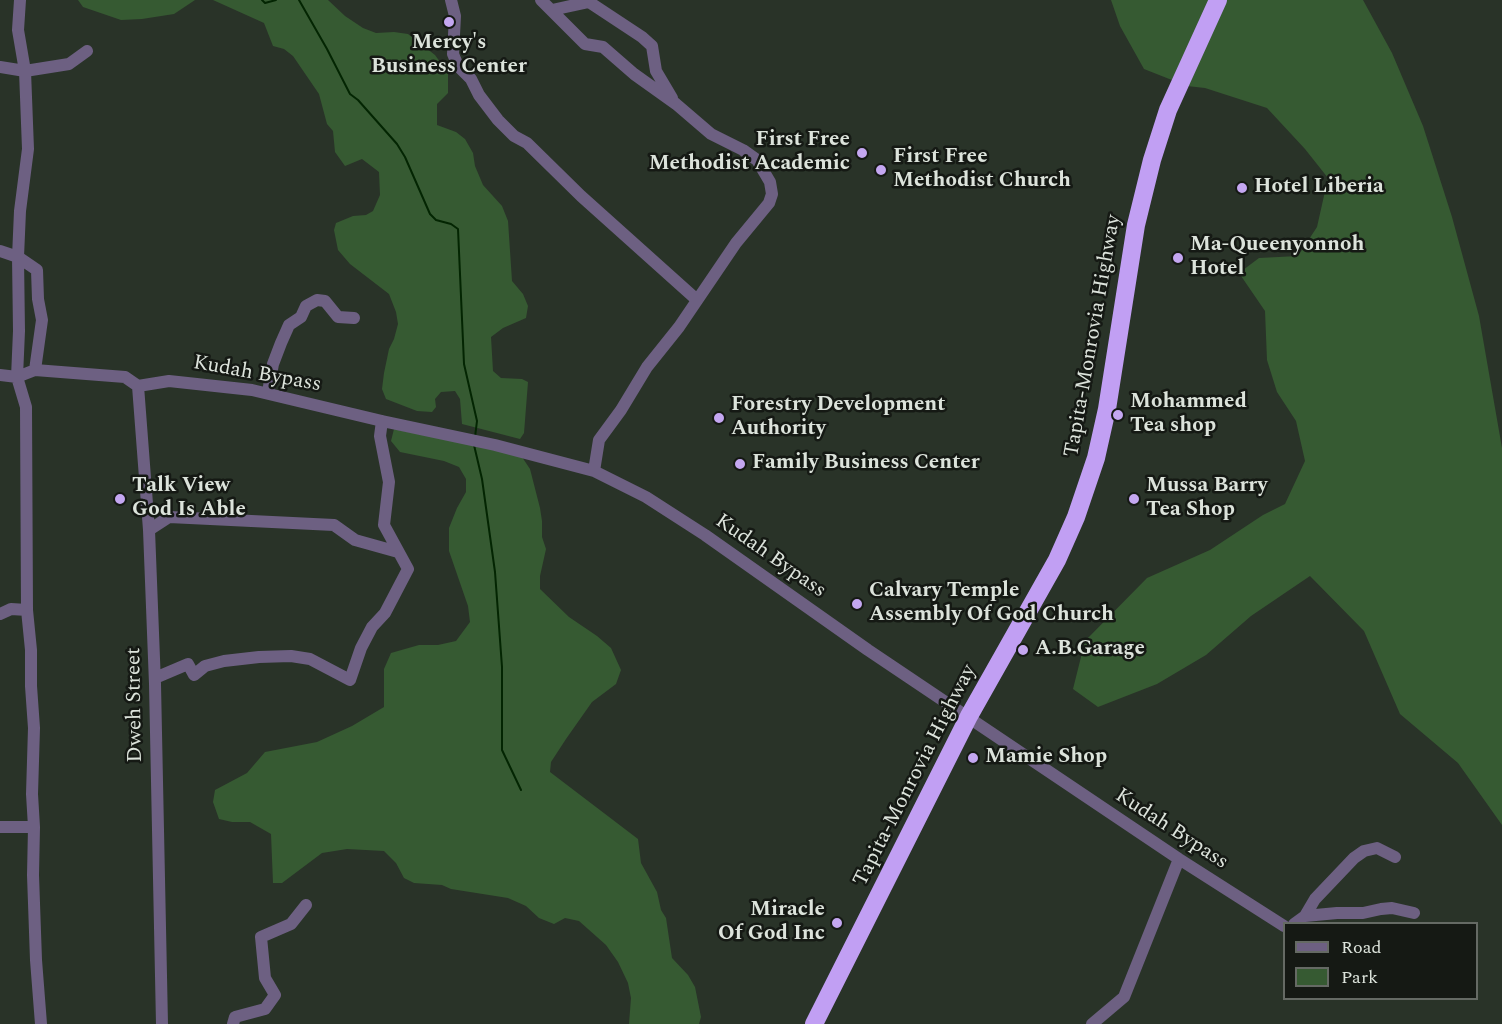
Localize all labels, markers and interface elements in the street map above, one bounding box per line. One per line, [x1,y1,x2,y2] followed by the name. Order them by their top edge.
[442,15,456,29] marker: Mercy's Business Center
[371,31,527,81] place label: Mercy's Business Center
[649,128,850,178] place label: First Free Methodist Academic
[893,145,1071,195] place label: First Free Methodist Church
[855,146,869,160] marker: First Free Methodist Academic
[874,163,888,177] marker: First Free Methodist Church
[1254,175,1384,201] place label: Hotel Liberia
[1235,181,1249,195] marker: Hotel Liberia
[1060,213,1128,459] street label: Tapita-Monrovia Highway
[1190,233,1365,283] place label: Ma-Queenyonnoh Hotel
[1171,251,1185,265] marker: Ma-Queenyonnoh Hotel
[191,351,323,399] street label: Kudah Bypass
[1130,390,1247,440] place label: Mohammed Tea shop
[731,393,945,443] place label: Forestry Development Authority
[1111,408,1125,422] marker: Mohammed Tea shop
[712,411,726,425] marker: Forestry Development Authority
[752,451,980,477] place label: Family Business Center
[733,457,747,471] marker: Family Business Center
[132,474,246,524] place label: Talk View God Is Able
[1146,474,1267,524] place label: Mussa Barry Tea Shop
[113,492,127,506] marker: Talk View God Is Able
[1127,492,1141,506] marker: Mussa Barry Tea Shop
[710,509,830,605] street label: Kudah Bypass
[869,579,1114,629] place label: Calvary Temple Assembly Of God Church
[850,597,864,611] marker: Calvary Temple Assembly Of God Church
[1035,637,1145,663] place label: A.B.Garage
[1016,643,1030,657] marker: A.B.Garage
[122,647,150,763] street label: Dweh Street
[849,661,983,891] street label: Tapita-Monrovia Highway
[985,745,1107,771] place label: Mamie Shop
[966,751,980,765] marker: Mamie Shop
[1110,784,1232,876] street label: Kudah Bypass
[718,898,825,948] place label: Miracle Of God Inc
[830,916,844,930] marker: Miracle Of God Inc
[1283,922,1478,1000] legend
[1341,934,1382,961] text: Road
[1341,964,1378,991] text: Park

